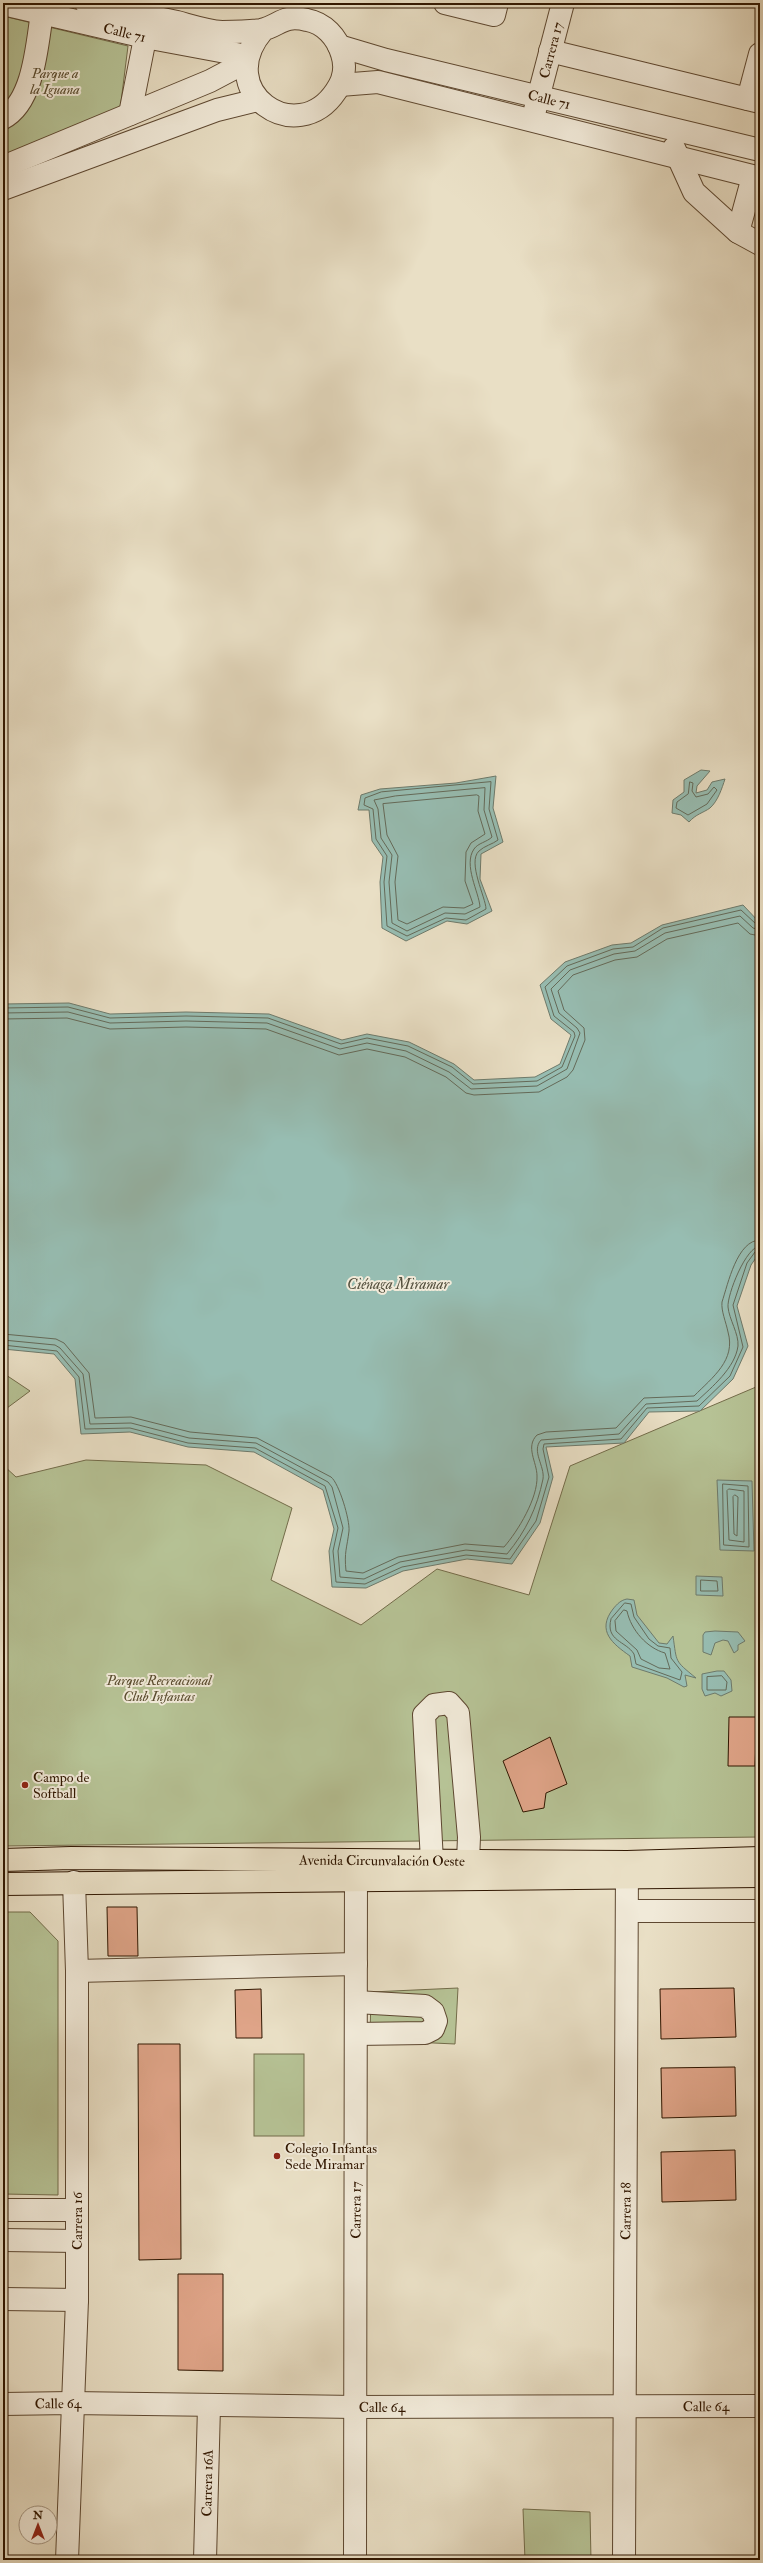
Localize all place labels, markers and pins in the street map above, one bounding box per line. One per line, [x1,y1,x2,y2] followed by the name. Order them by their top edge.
[33,1769,89,1802] place label: Campo de Softball
[20,1780,30,1790] marker: Campo de Softball
[285,2140,377,2173] place label: Colegio Infantas Sede Miramar
[272,2151,282,2161] marker: Colegio Infantas Sede Miramar

